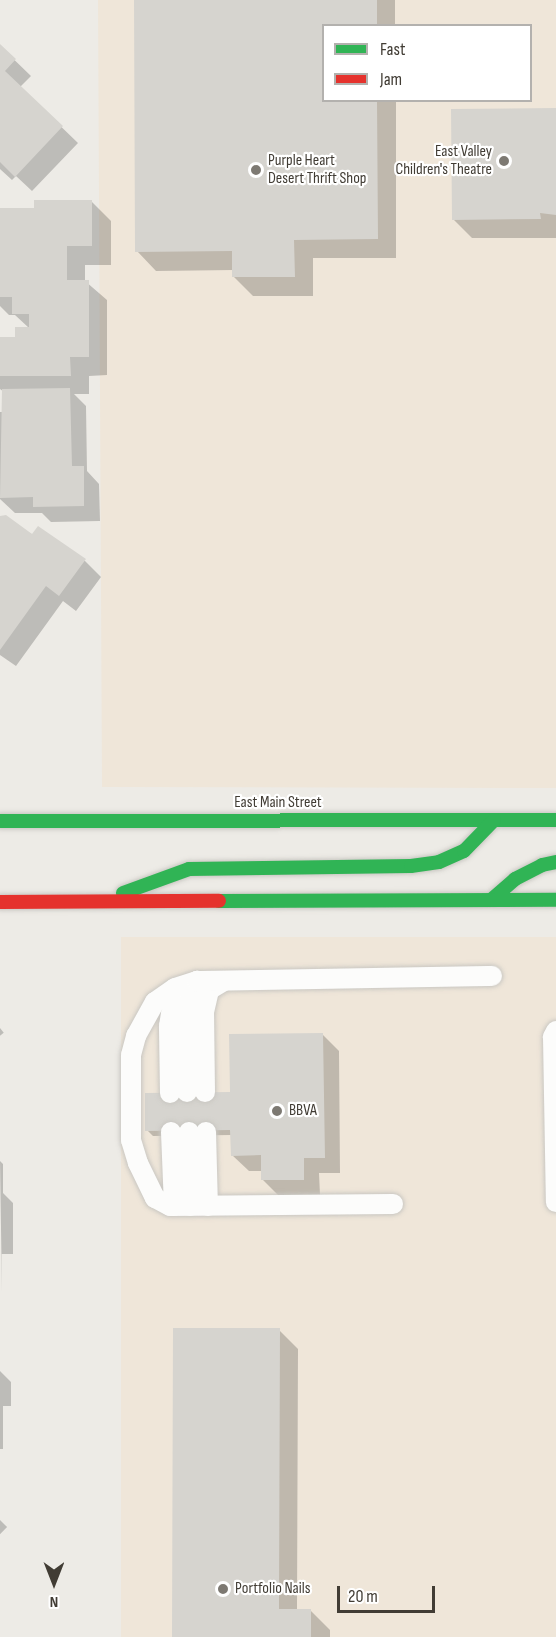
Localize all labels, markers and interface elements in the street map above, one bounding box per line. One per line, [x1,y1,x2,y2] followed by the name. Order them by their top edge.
[322,24,532,102] legend
[380,39,405,60] text: Fast
[380,69,402,90] text: Jam
[395,142,492,180] place label: East Valley Children's Theatre
[268,151,366,189] place label: Purple Heart Desert Thrift Shop
[497,154,511,168] marker: East Valley Children's Theatre
[249,163,263,177] marker: Purple Heart Desert Thrift Shop
[234,793,322,813] street label: East Main Street
[289,1101,317,1121] place label: BBVA
[270,1104,284,1118] marker: BBVA
[24,1553,84,1613] north arrow
[340,1574,438,1612] scale bar
[235,1579,310,1599] place label: Portfolio Nails
[216,1582,230,1596] marker: Portfolio Nails
[348,1586,378,1607] text: 20 m
[50,1592,58,1611] text: N

